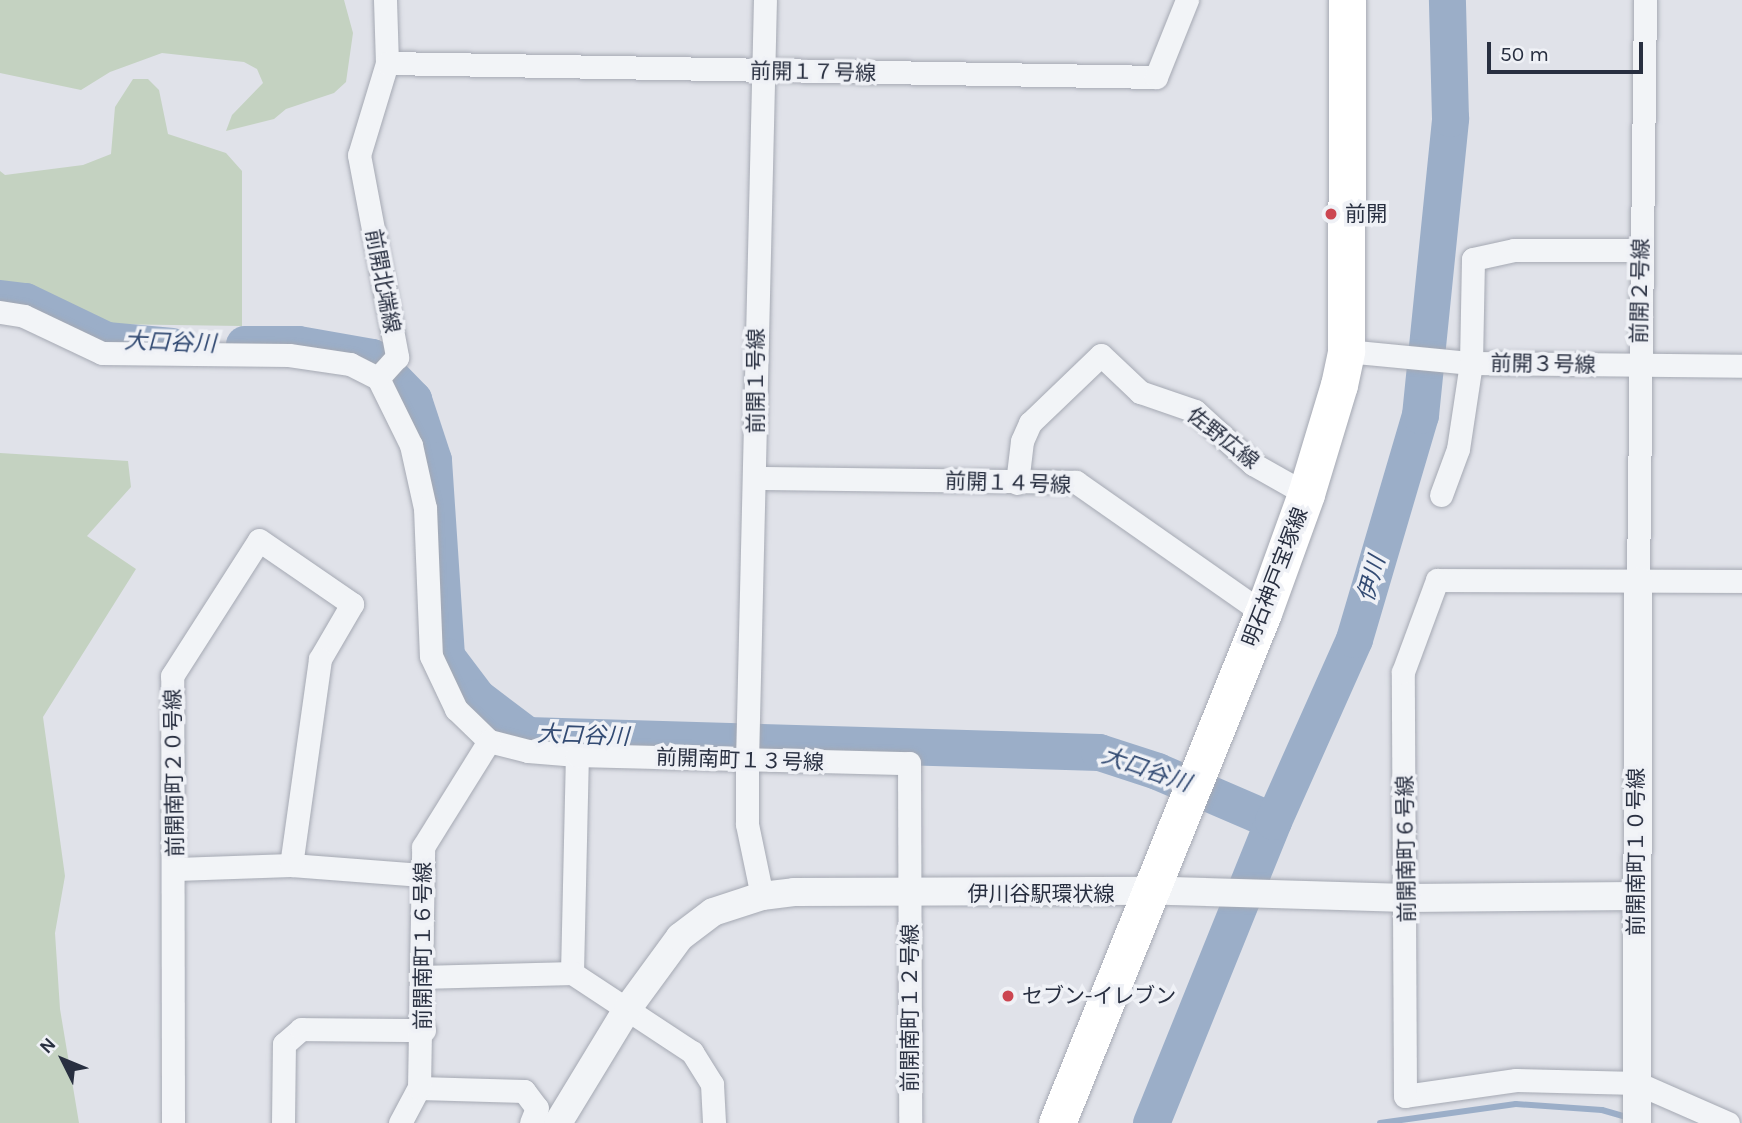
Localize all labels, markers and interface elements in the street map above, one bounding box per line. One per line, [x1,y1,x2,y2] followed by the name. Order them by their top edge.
[1490,28,1646,72] scale bar
[1500,42,1549,66] text: 50 m
[750,58,876,86] street label: 前開１７号線
[1345,201,1387,227] place label: 前開
[1323,206,1339,222] marker: 前開
[361,227,405,335] street label: 前開北端線
[1626,238,1654,344] street label: 前開２号線
[124,328,216,358] water label: 大口谷川
[743,329,769,433] street label: 前開１号線
[1490,350,1596,378] street label: 前開３号線
[1182,402,1264,474] street label: 佐野広線
[945,468,1071,498] street label: 前開１４号線
[1237,504,1313,650] street label: 明石神戸宝塚線
[1352,553,1392,605] water label: 伊川
[160,689,188,857] street label: 前開南町２０号線
[537,721,629,751] water label: 大口谷川
[1098,742,1194,798] water label: 大口谷川
[656,744,824,776] street label: 前開南町１３号線
[1623,768,1649,936] street label: 前開南町１０号線
[1392,775,1420,923] street label: 前開南町６号線
[410,862,436,1030] street label: 前開南町１６号線
[968,881,1114,907] street label: 伊川谷駅環状線
[897,924,923,1092] street label: 前開南町１２号線
[1022,983,1176,1009] place label: セブン-イレブン
[1000,988,1016,1004] marker: セブン-イレブン
[28,1025,98,1095] north arrow
[35,1033,60,1058] text: N

